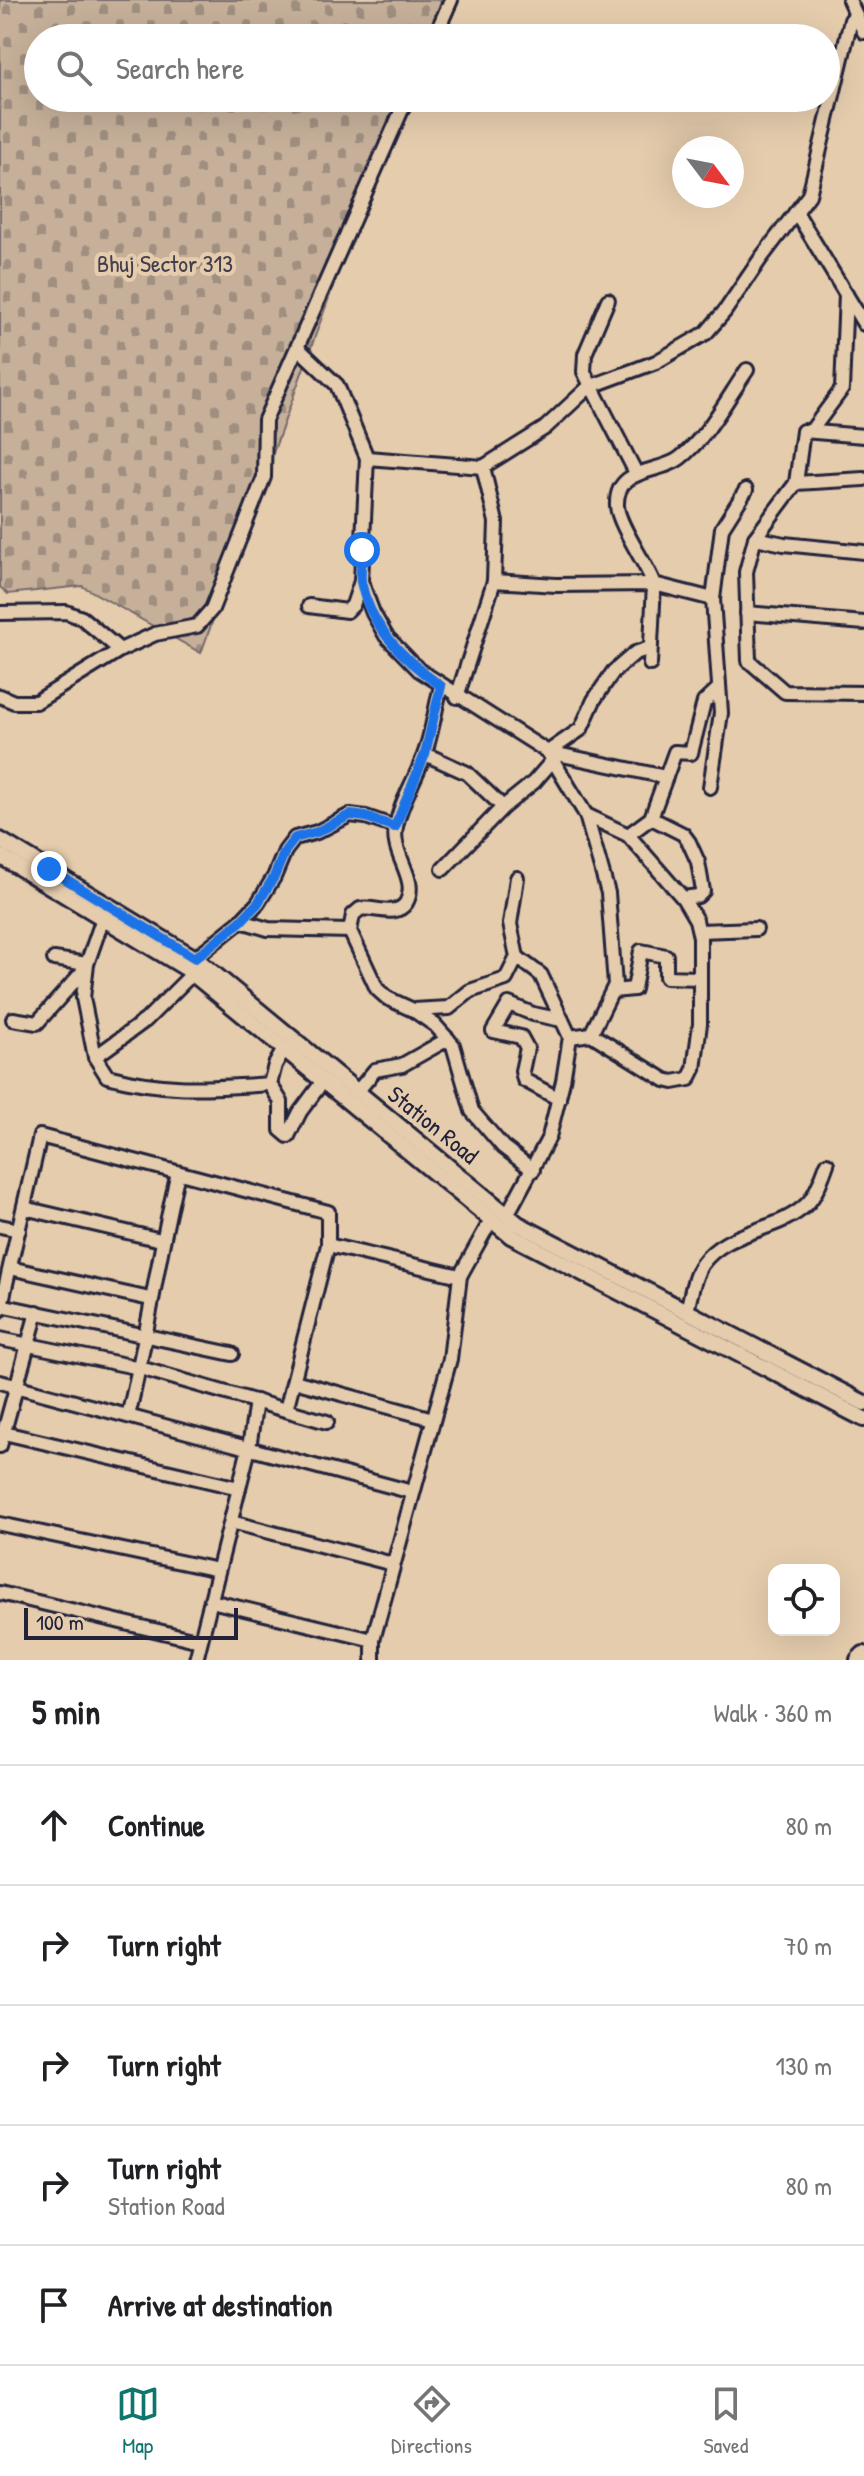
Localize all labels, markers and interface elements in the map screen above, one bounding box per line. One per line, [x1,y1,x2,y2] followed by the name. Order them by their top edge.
[24,24,840,112] search box
[52,46,96,90] icon: search
[116,48,244,88] text: Search here
[672,136,744,208] north arrow
[97,247,233,279] park label: Bhuj Sector 313
[344,532,380,568] route start
[31,851,67,887] route end
[382,1078,486,1171] street label: Station Road
[768,1564,840,1636] map controls
[768,1564,840,1636] button: locate
[24,1604,238,1640] scale bar
[36,1607,84,1637] text: 100 m
[32,1689,100,1735] text: 5 min
[714,1695,832,1730] text: Walk · 360 m
[32,1803,76,1847] icon: ahead
[108,1805,205,1845] text: Continue
[785,1808,832,1843] text: 80 m
[32,1923,76,1967] icon: right
[108,1925,221,1965] text: Turn right
[784,1928,832,1963] text: 70 m
[32,2043,76,2087] icon: right
[108,2045,221,2085] text: Turn right
[776,2048,832,2083] text: 130 m
[108,2148,221,2188] text: Turn right
[32,2163,76,2207] icon: right
[785,2168,832,2203] text: 80 m
[108,2188,225,2223] text: Station Road
[32,2283,76,2327] icon: arrive
[108,2285,333,2325] text: Arrive at destination
[116,2382,160,2460] tab: Map
[391,2382,472,2460] tab: Directions
[703,2382,748,2460] tab: Saved

